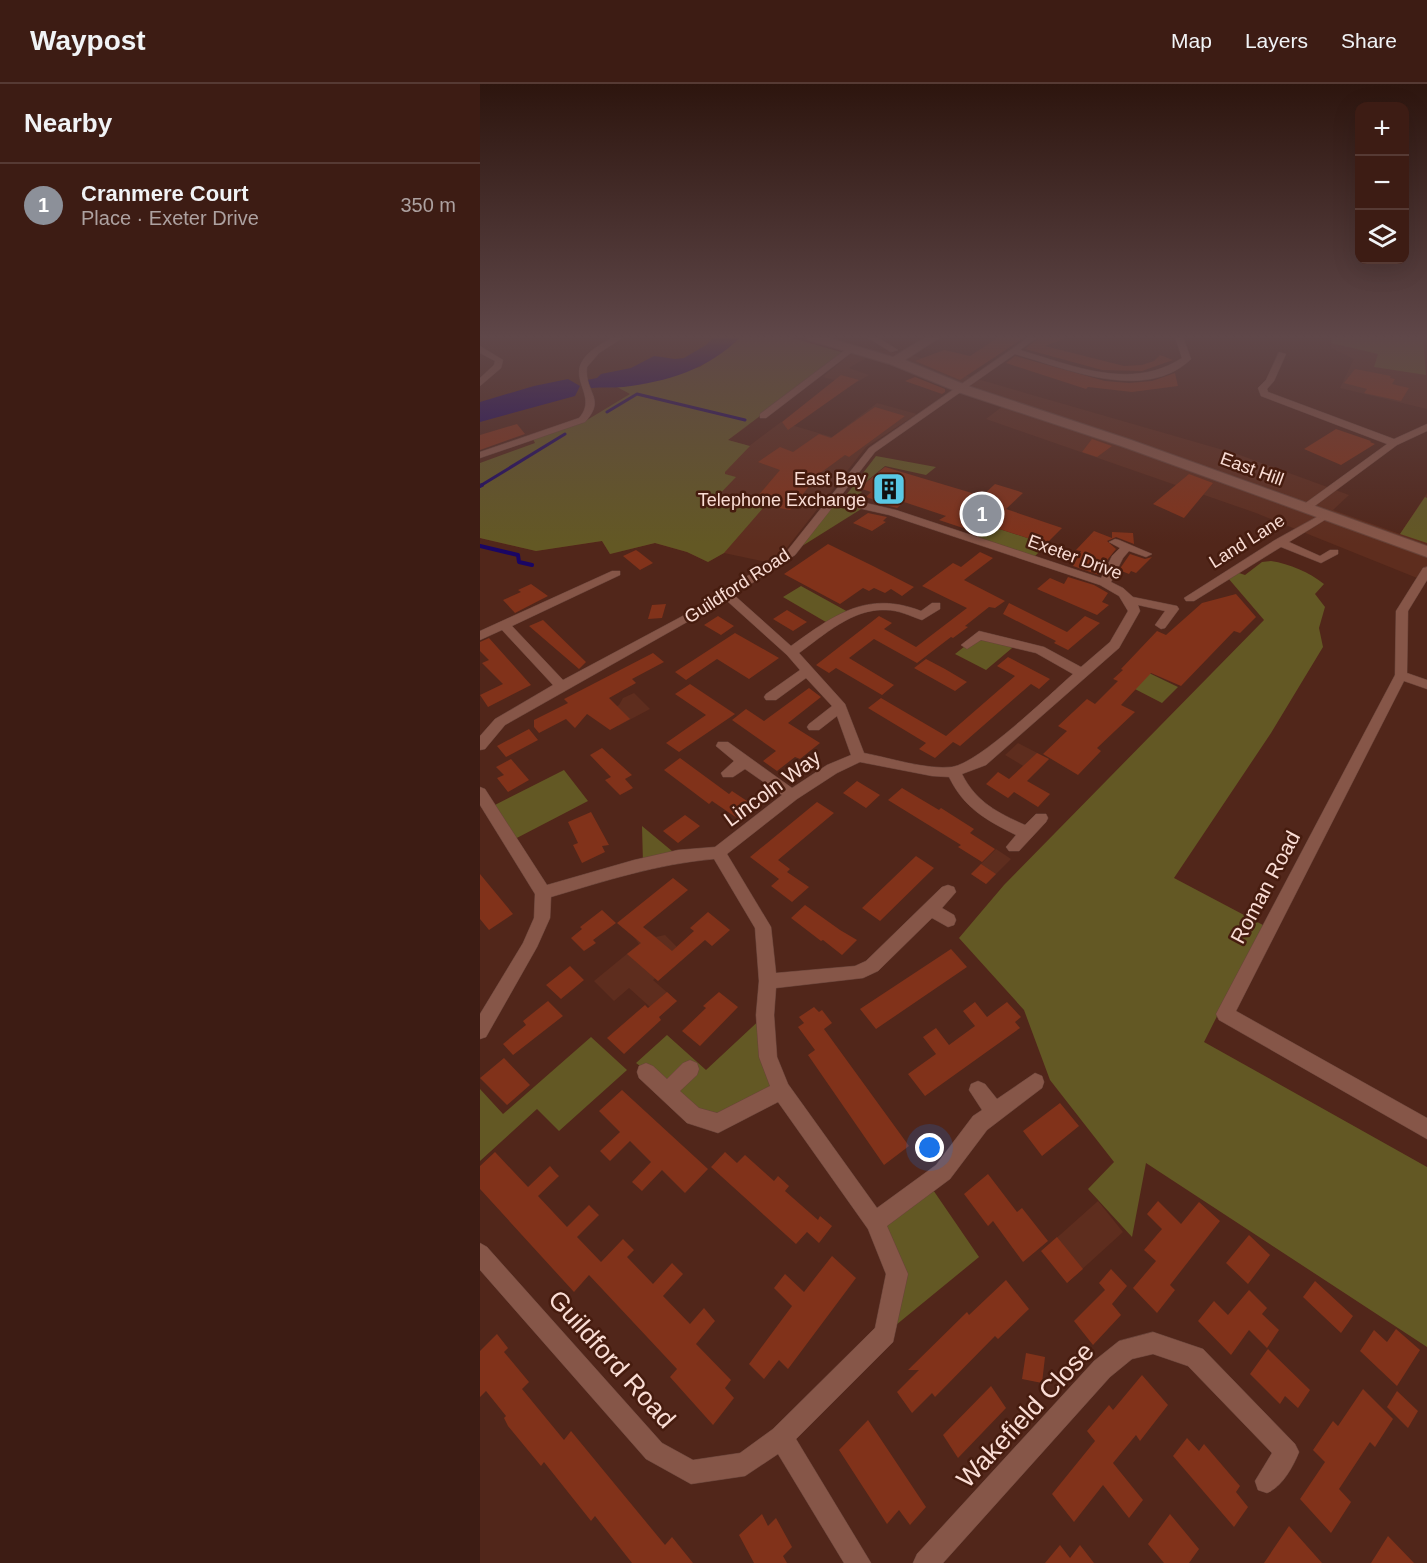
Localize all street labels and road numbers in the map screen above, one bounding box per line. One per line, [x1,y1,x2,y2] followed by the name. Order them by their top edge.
[1218,448,1286,490] street label: East Hill
[1206,510,1288,572] street label: Land Lane
[1025,531,1125,583] street label: Exeter Drive
[681,545,793,627] street label: Guildford Road
[719,745,825,831] street label: Lincoln Way
[1226,827,1304,947] street label: Roman Road
[542,1284,682,1434] street label: Guildford Road
[950,1336,1100,1494] street label: Wakefield Close

